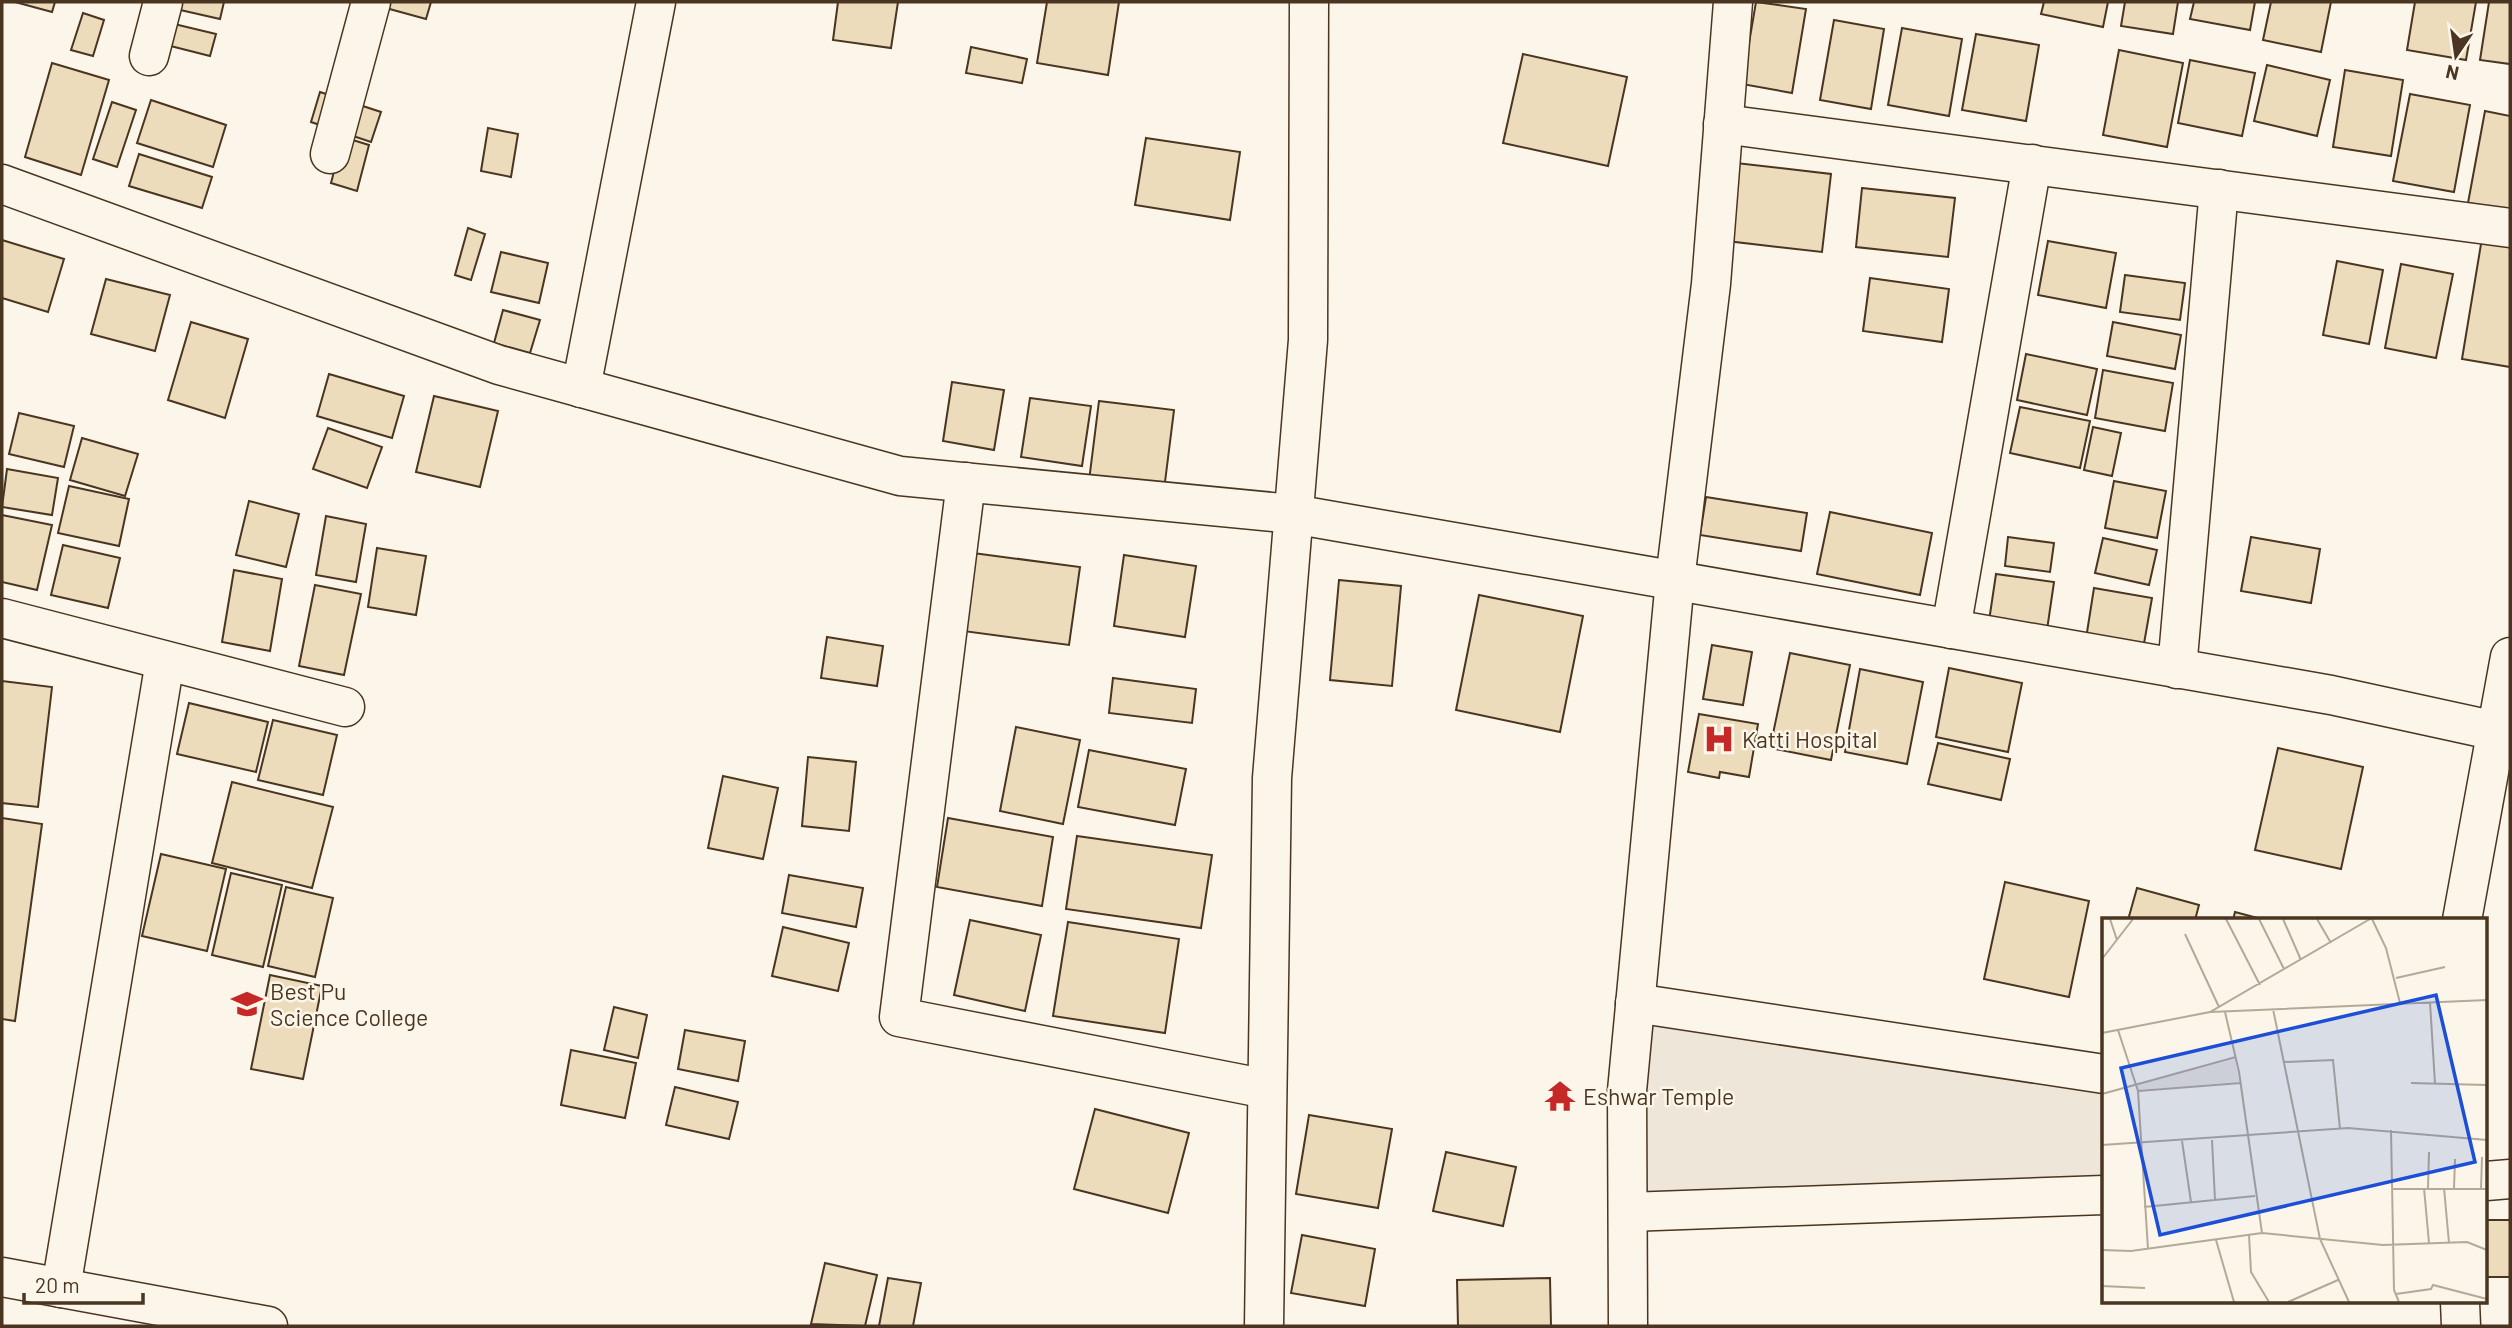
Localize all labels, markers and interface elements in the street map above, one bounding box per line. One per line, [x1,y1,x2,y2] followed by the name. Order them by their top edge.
[2421,21,2491,91] north arrow
[2443,60,2461,86] text: N
[1702,722,1736,756] hospital icon: Katti Hospital
[1742,725,1878,753] place label: Katti Hospital
[2102,918,2488,1304] inset map
[270,977,428,1031] place label: Best Pu Science College
[230,987,264,1021] school or university icon: Best Pu Science College
[1543,1079,1577,1113] temple icon: Eshwar Temple
[1583,1082,1734,1110] place label: Eshwar Temple
[24,1262,144,1306] scale bar
[35,1272,80,1297] text: 20 m

